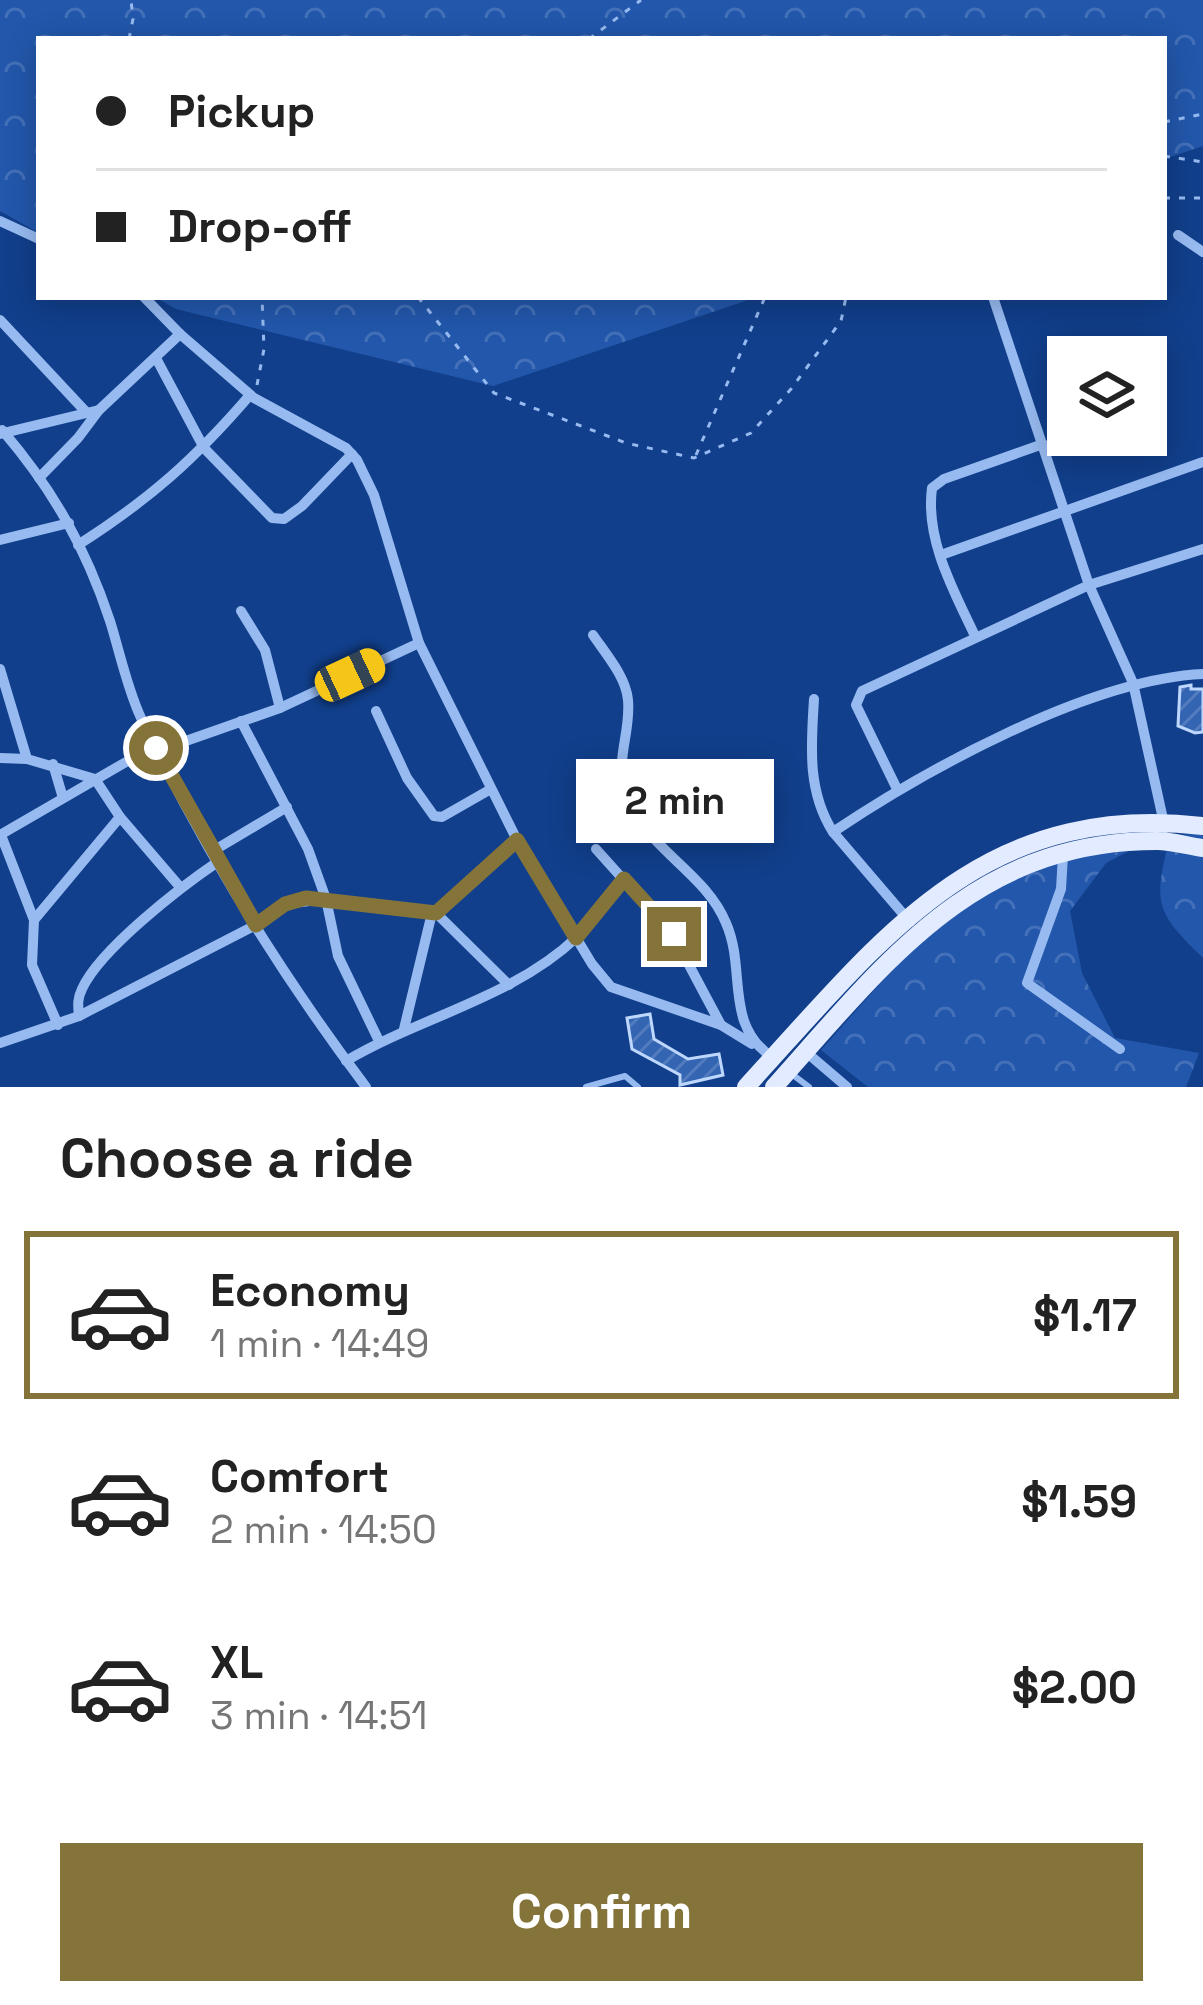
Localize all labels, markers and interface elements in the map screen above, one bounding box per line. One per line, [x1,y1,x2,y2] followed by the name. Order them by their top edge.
[168,83,315,140] text: Pickup
[168,198,352,255] text: Drop-off
[1047,336,1167,456] map controls
[1047,336,1167,456] button: layers
[310,643,390,707] car
[129,721,183,775] route start
[575,760,773,844] callout: 2 min
[625,776,725,825] text: 2 min
[647,907,701,961] route end
[60,1124,414,1193] text: Choose a ride
[66,1261,174,1369] icon: car
[210,1262,410,1319] text: Economy
[1033,1287,1137,1344] text: $1.17
[210,1319,429,1368] text: 1 min · 14:49
[66,1447,174,1555] icon: car
[210,1448,389,1505] text: Comfort
[1021,1473,1137,1530] text: $1.59
[210,1505,437,1554] text: 2 min · 14:50
[66,1633,174,1741] icon: car
[210,1634,263,1691] text: XL
[1012,1659,1137,1716] text: $2.00
[210,1691,428,1740] text: 3 min · 14:51
[60,1843,1143,1981] button: Confirm

